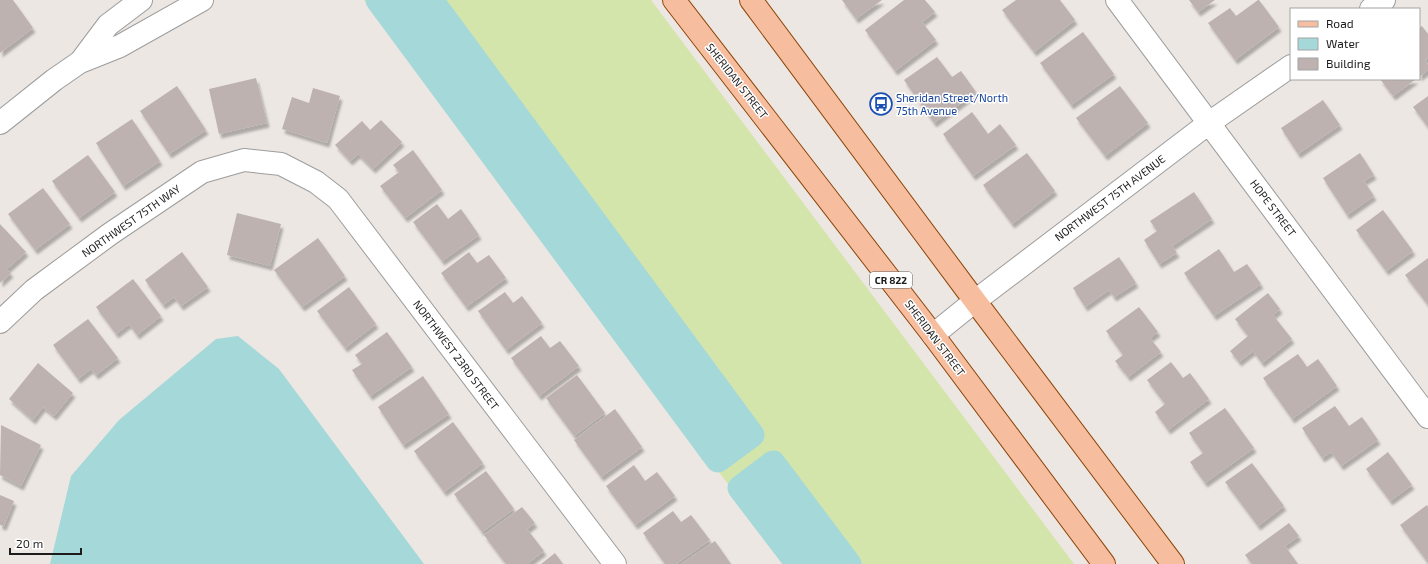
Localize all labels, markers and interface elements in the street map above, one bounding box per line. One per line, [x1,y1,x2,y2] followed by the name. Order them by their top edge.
[1290,8,1420,80] legend
[1326,16,1354,30] text: Road
[1326,36,1360,50] text: Water
[704,41,771,121] street label: SHERIDAN STREET
[1326,56,1371,70] text: Building
[868,91,894,117] bus stop icon: Sheridan Street/North 75th Avenue
[896,91,1008,117] place label: Sheridan Street/North 75th Avenue
[1052,152,1167,243] street label: NORTHWEST 75TH AVENUE
[1248,177,1299,239] street label: HOPE STREET
[79,181,183,260] street label: NORTHWEST 75TH WAY
[870,272,912,288] road number: CR 822
[411,297,502,413] street label: NORTHWEST 23RD STREET
[903,297,969,379] street label: SHERIDAN STREET
[10,530,81,556] scale bar
[16,536,43,550] text: 20 m

